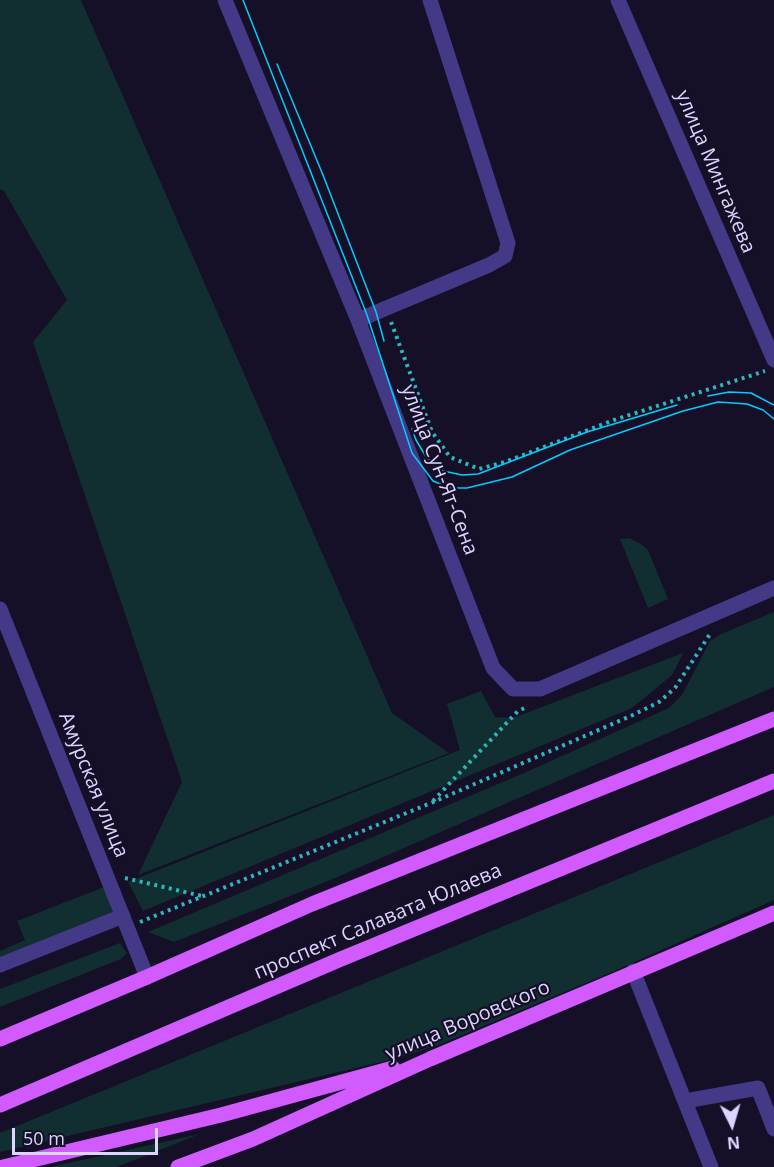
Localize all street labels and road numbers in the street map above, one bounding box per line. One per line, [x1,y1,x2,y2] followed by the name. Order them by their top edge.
[670,87,760,257] street label: улица Мингажева
[395,381,483,559] street label: улица Сун-Ят-Сена
[53,709,133,861] street label: Амурская улица
[251,859,505,985] street label: проспект Салавата Юлаева
[382,976,554,1066] street label: улица Воровского

